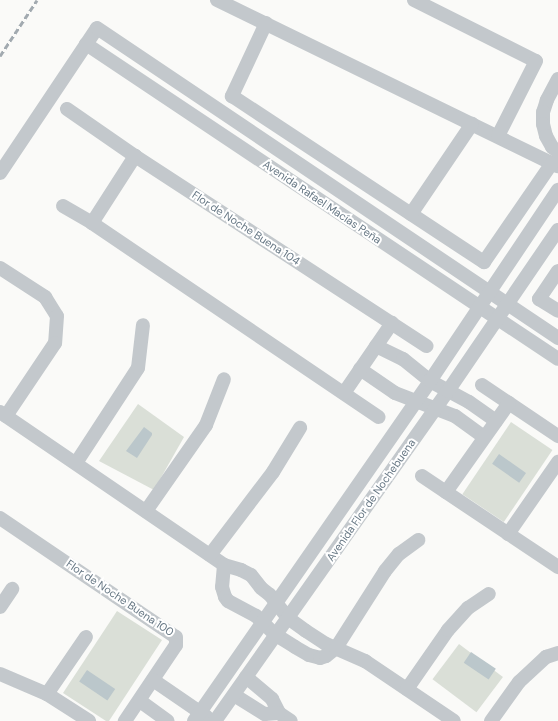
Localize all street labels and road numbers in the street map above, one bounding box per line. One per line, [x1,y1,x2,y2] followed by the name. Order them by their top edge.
[260,157,384,247] street label: Avenida Rafael Macías Peña
[190,188,302,268] street label: Flor de Noche Buena 104
[324,436,418,564] street label: Avenida Flor de Nochebuena
[64,557,176,639] street label: Flor de Noche Buena 100

